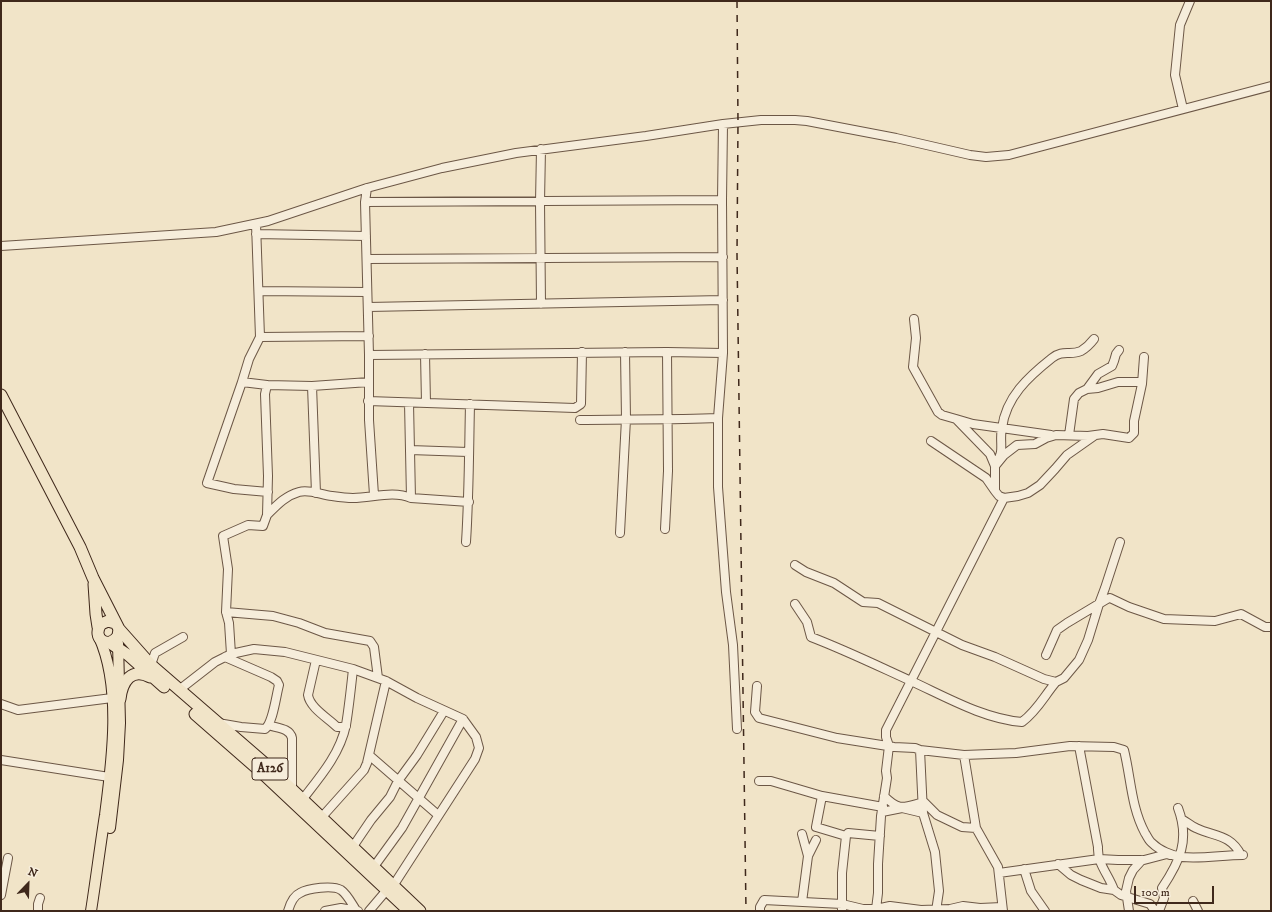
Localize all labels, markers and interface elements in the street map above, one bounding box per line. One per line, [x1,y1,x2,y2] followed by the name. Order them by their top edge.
[252,758,288,780] road number: A126
[8,864,48,904] north arrow
[26,865,40,881] text: N
[1136,878,1216,904] scale bar
[1141,885,1170,900] text: 100 m

